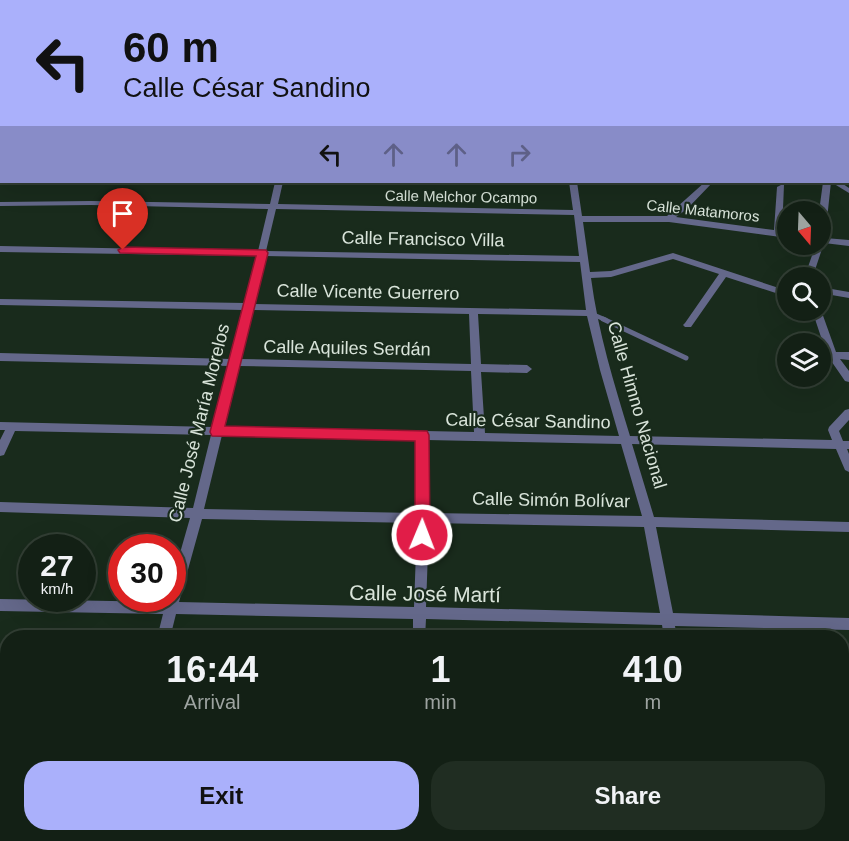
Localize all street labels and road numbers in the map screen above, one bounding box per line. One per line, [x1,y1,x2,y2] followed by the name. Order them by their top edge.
[385,187,537,206] street label: Calle Melchor Ocampo
[646,196,760,225] street label: Calle Matamoros
[341,228,506,250] street label: Calle Francisco Villa
[276,280,460,304] street label: Calle Vicente Guerrero
[604,319,670,491] street label: Calle Himno Nacional
[165,322,233,524] street label: Calle José María Morelos
[263,337,431,359] street label: Calle Aquiles Serdán
[445,410,611,432] street label: Calle César Sandino
[472,489,630,511] street label: Calle Simón Bolívar
[349,581,501,606] street label: Calle José Martí

